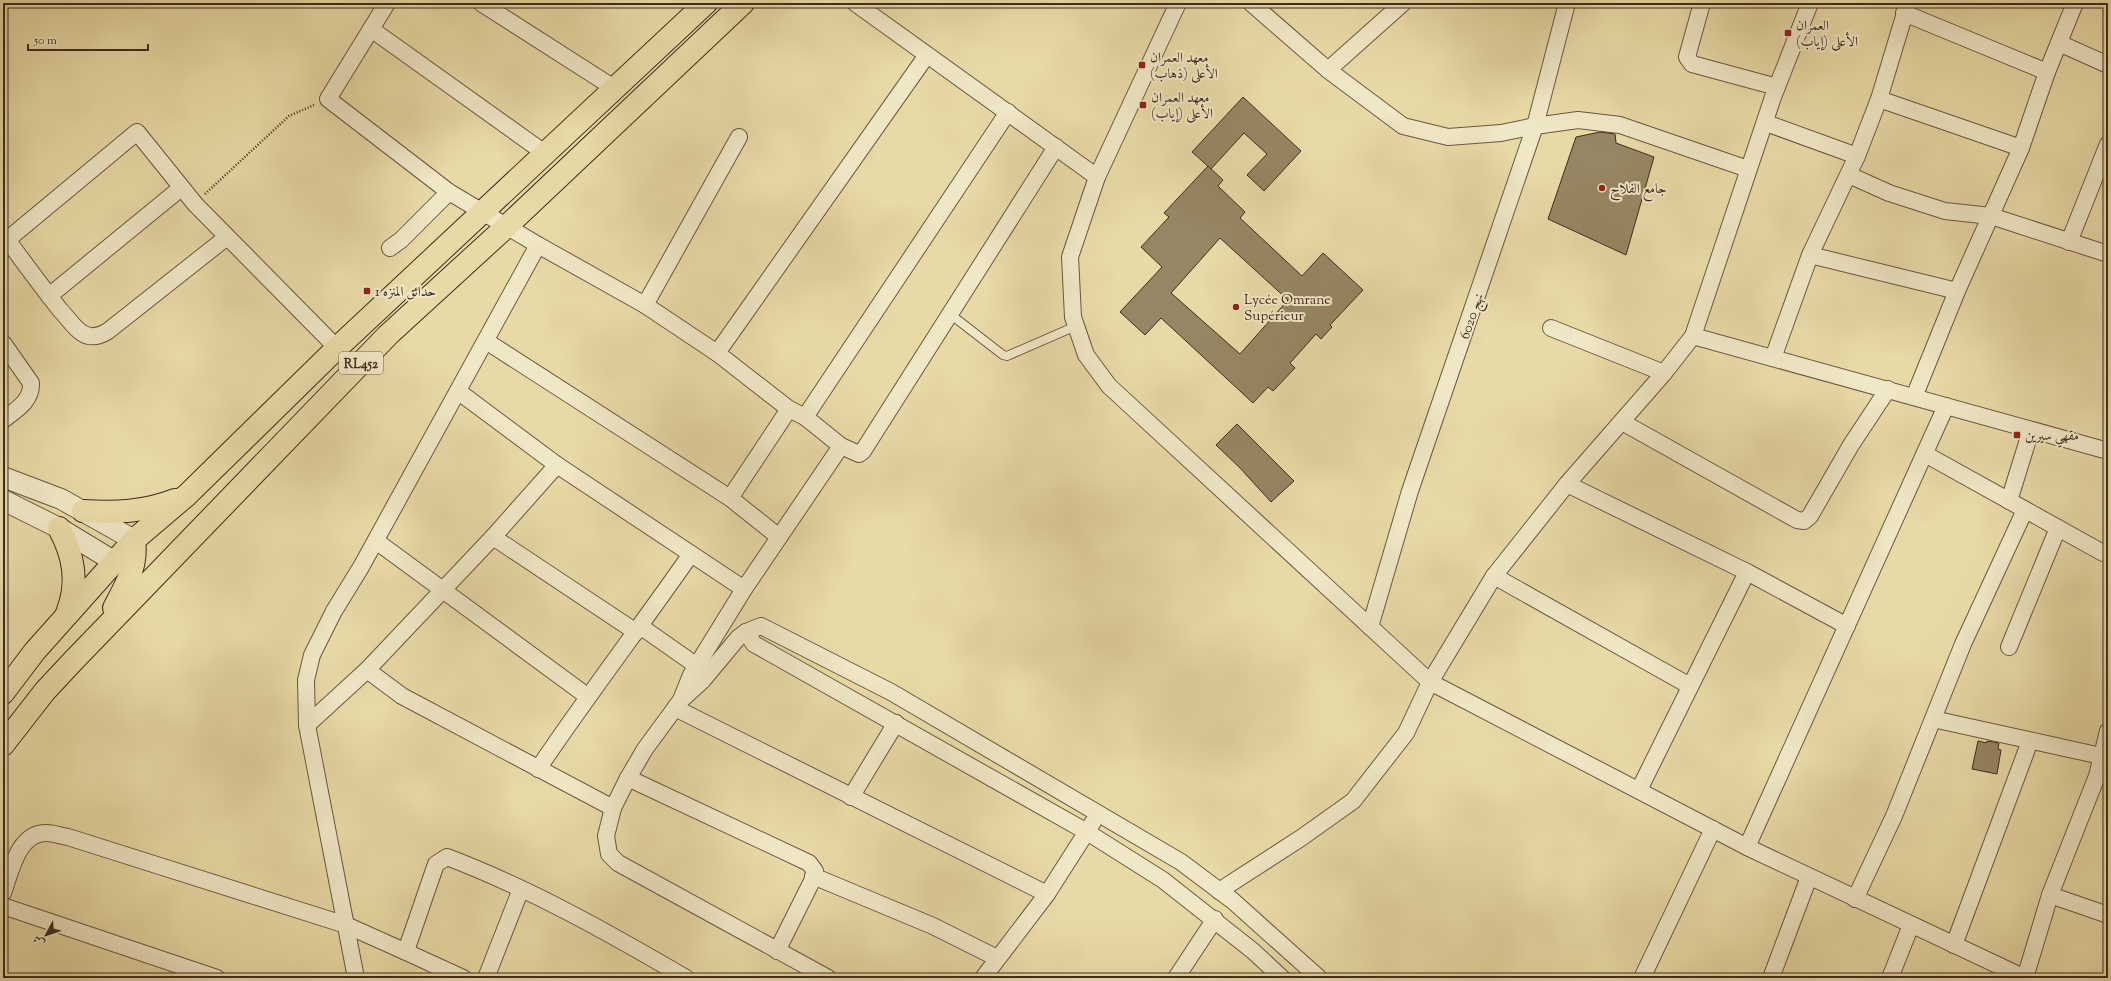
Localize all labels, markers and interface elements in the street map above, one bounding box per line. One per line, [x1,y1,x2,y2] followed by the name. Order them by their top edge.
[1796,17,1858,53] place label: العمران الأعلى (إياب)
[28,26,148,52] scale bar
[1783,28,1793,38] marker: العمران الأعلى (إياب)
[33,32,57,50] text: 50 m
[1150,49,1218,85] place label: معهد العمران الأعلى (ذهاب)
[1137,60,1147,70] marker: معهد العمران الأعلى (ذهاب)
[1151,89,1213,125] place label: معهد العمران الأعلى (إياب)
[1138,100,1148,110] marker: معهد العمران الأعلى (إياب)
[1610,180,1667,202] place label: جامع الفلاح
[1597,183,1607,193] marker: جامع الفلاح
[375,283,436,303] place label: حدائق المنزه 1
[362,286,372,296] marker: حدائق المنزه 1
[1244,291,1331,327] place label: Lycée Omrane Supérieur
[1456,291,1491,343] street label: نهج 6020
[1231,302,1241,312] marker: Lycée Omrane Supérieur
[339,352,383,374] road number: RL452
[2025,427,2079,448] place label: مقهي سيرين
[2012,430,2022,440] marker: مقهي سيرين
[26,915,66,955] north arrow
[29,931,49,950] text: ش

